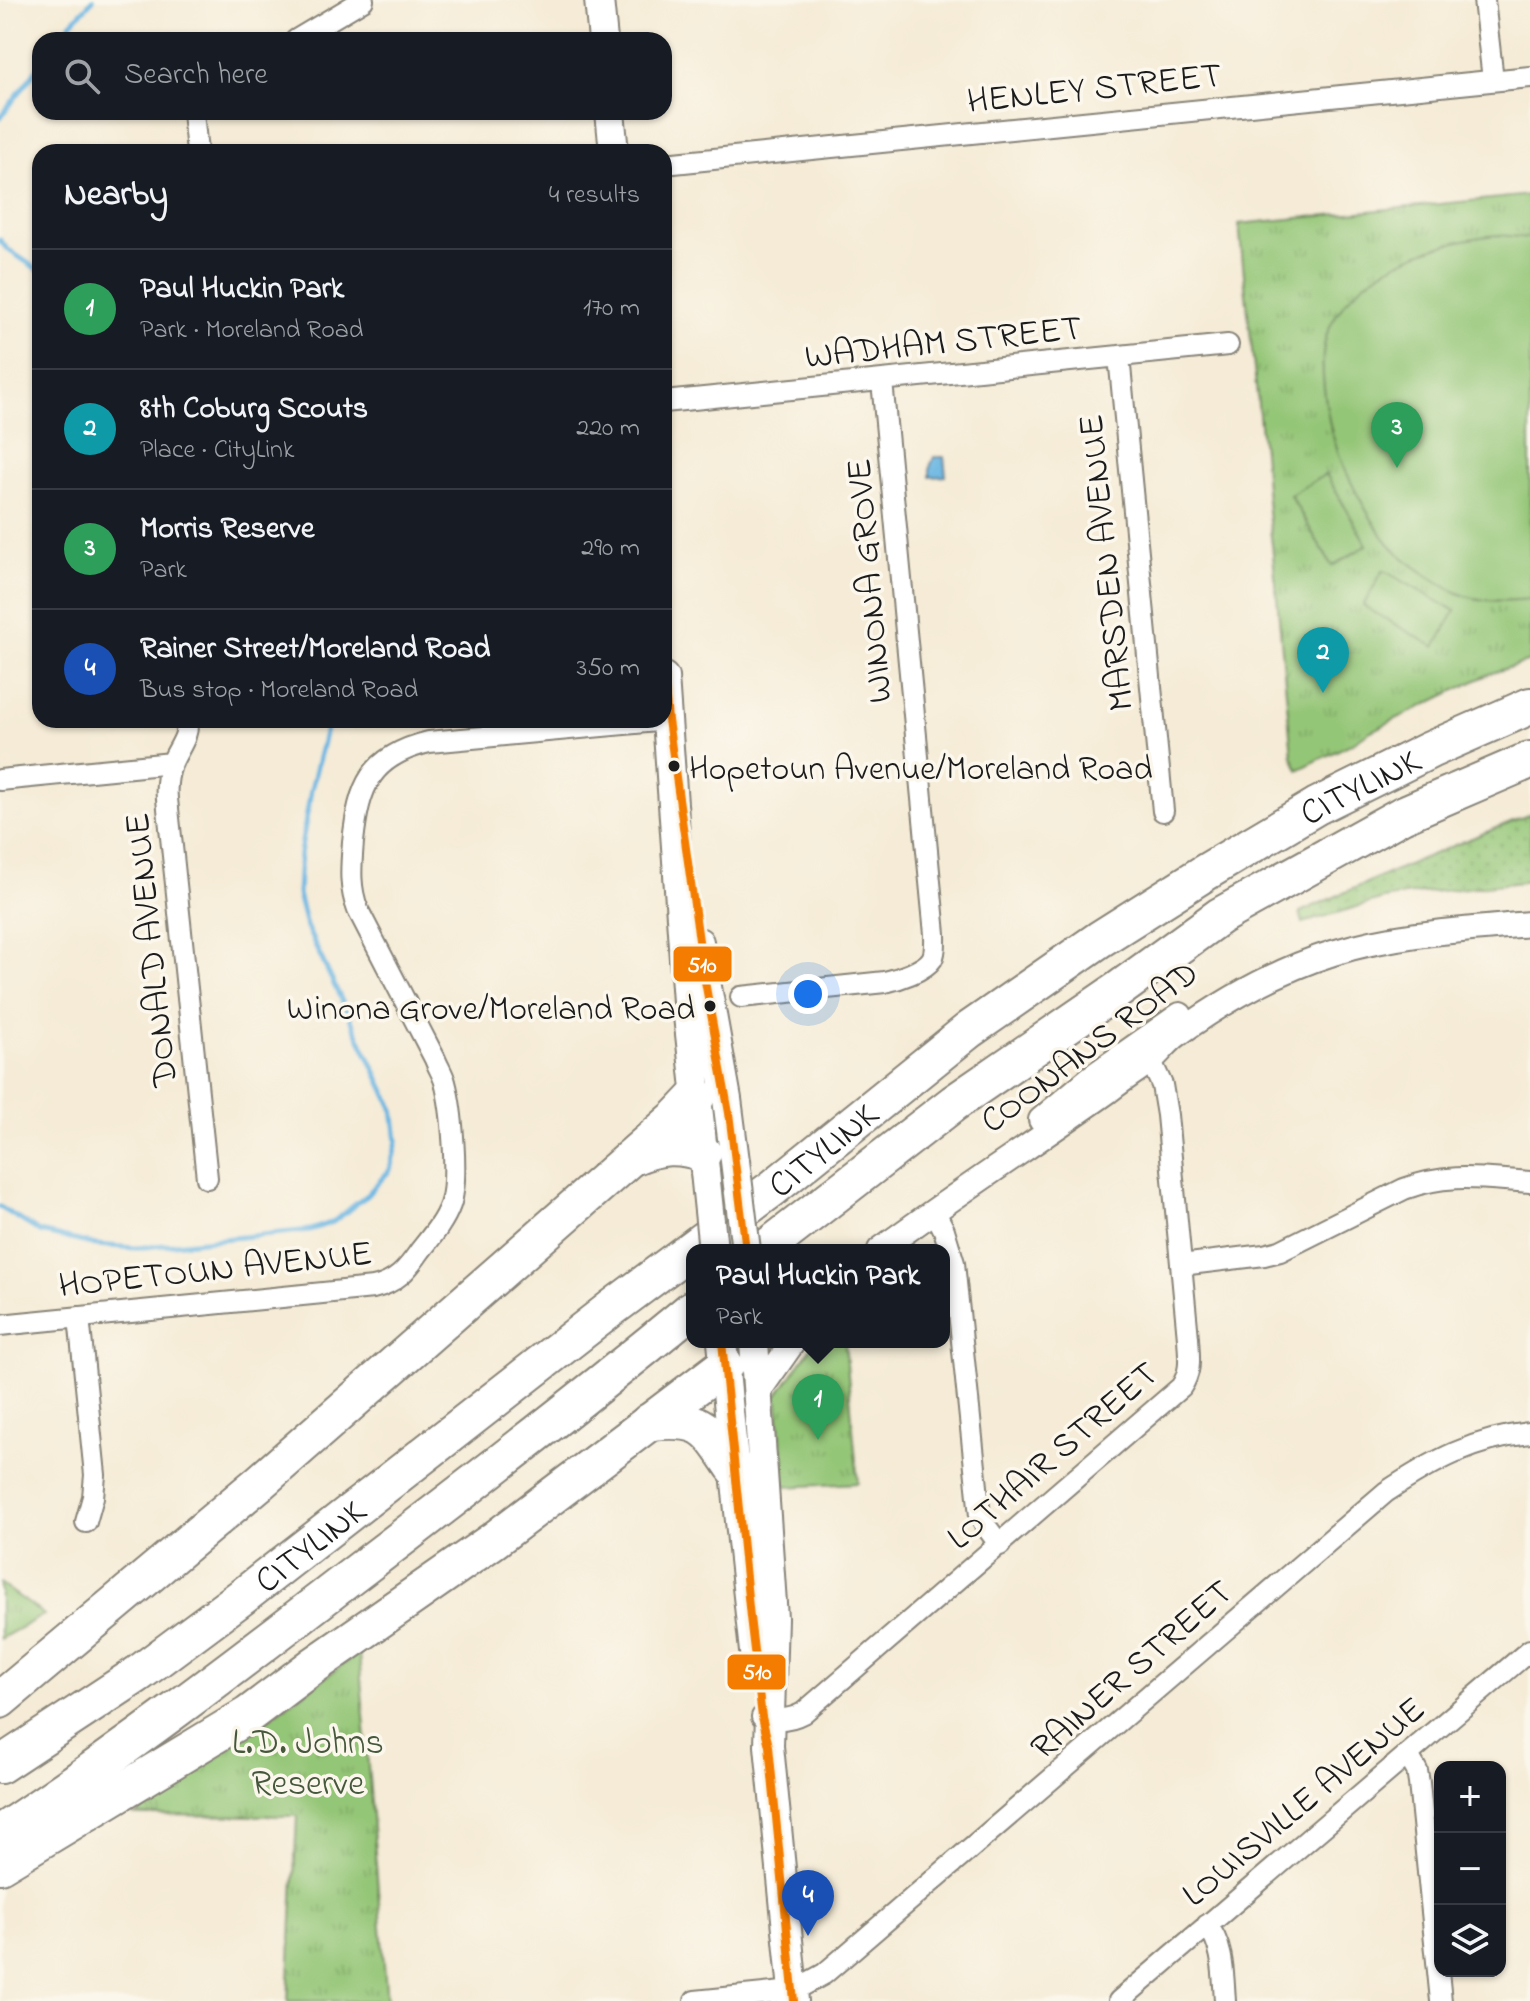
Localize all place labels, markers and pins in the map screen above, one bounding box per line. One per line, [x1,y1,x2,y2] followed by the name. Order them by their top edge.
[1371,402,1423,468] pin: 3
[1297,627,1349,693] pin: 2
[689,746,1153,796] place label: Hopetoun Avenue/Moreland Road
[666,758,682,774] marker: Hopetoun Avenue/Moreland Road
[287,986,695,1036] place label: Winona Grove/Moreland Road
[702,998,718,1014] marker: Winona Grove/Moreland Road
[792,1374,844,1440] pin: 1
[782,1870,834,1936] pin: 4

